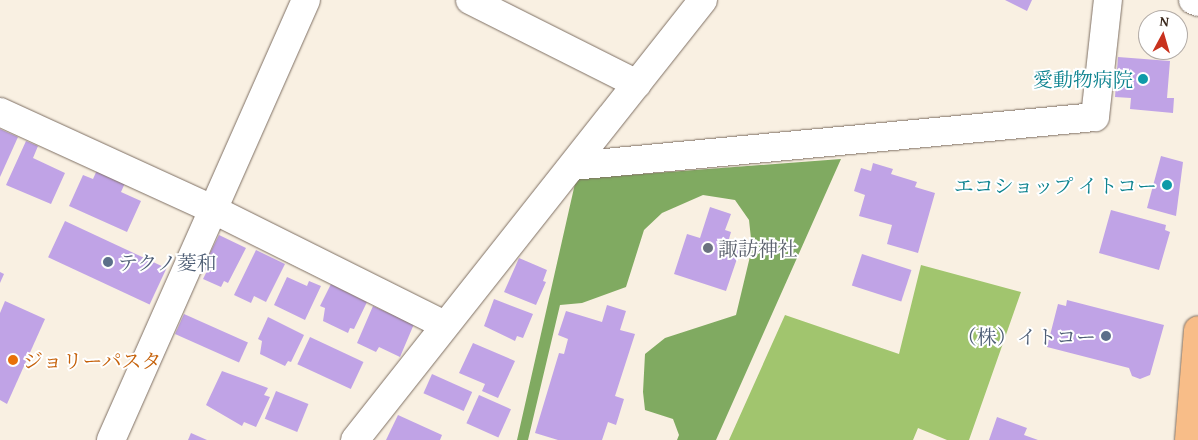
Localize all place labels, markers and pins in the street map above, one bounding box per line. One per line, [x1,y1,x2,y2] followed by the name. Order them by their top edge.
[1033,67,1133,91] place label: 愛動物病院
[1137,73,1149,85] marker: 愛動物病院
[953,173,1157,197] place label: エコショップ イトコー
[1161,179,1173,191] marker: エコショップ イトコー
[718,236,798,260] place label: 諏訪神社
[702,242,714,254] marker: 諏訪神社
[118,250,218,274] place label: テクノ菱和
[102,256,114,268] marker: テクノ菱和
[956,324,1096,348] place label: （株）イトコー
[1100,330,1112,342] marker: （株）イトコー
[23,348,163,372] place label: ジョリーパスタ
[7,354,19,366] marker: ジョリーパスタ

